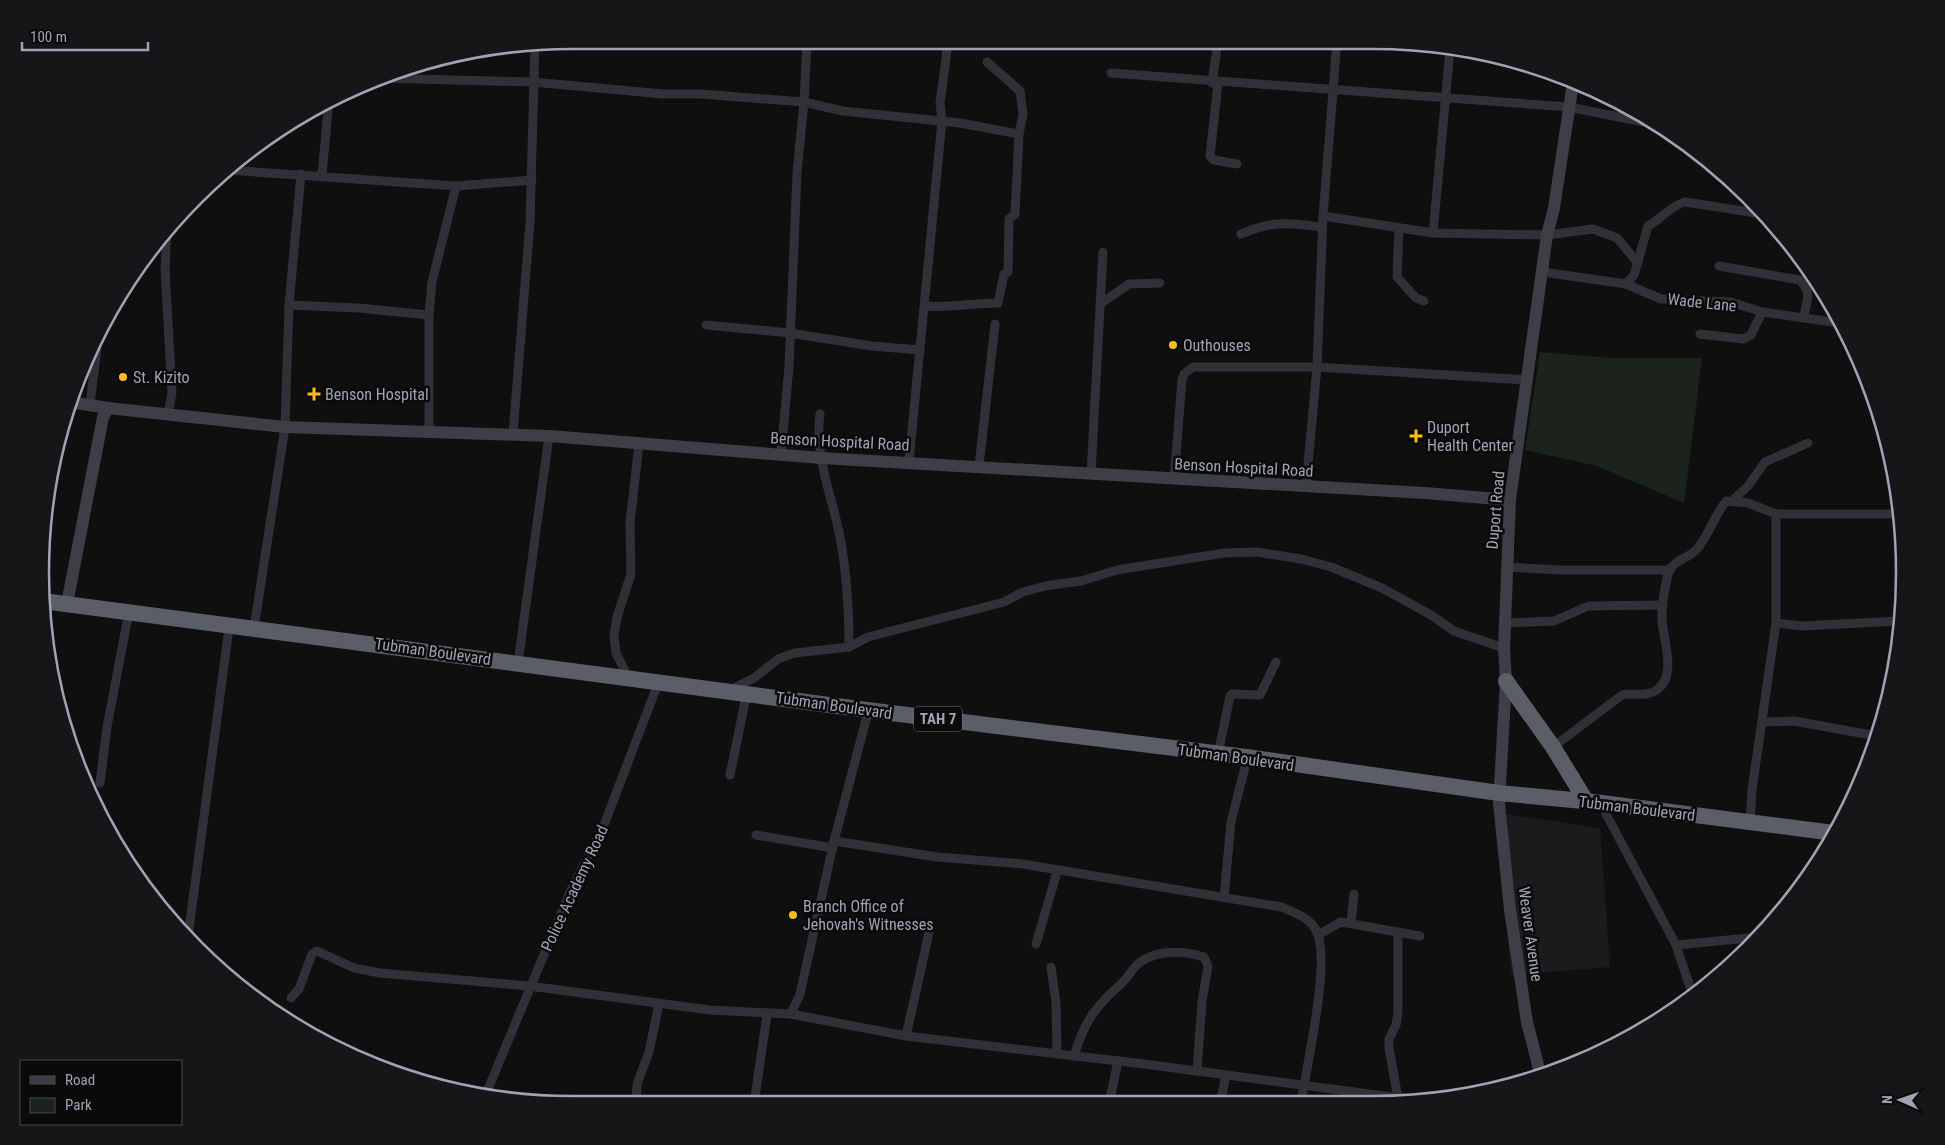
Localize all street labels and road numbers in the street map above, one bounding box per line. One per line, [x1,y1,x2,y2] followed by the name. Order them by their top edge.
[1667,289,1737,316] street label: Wade Lane
[770,428,910,455] street label: Benson Hospital Road
[1174,454,1314,481] street label: Benson Hospital Road
[1483,470,1508,550] street label: Duport Road
[374,634,492,669] street label: Tubman Boulevard
[775,688,893,723] street label: Tubman Boulevard
[914,706,962,732] road number: TAH 7
[1177,740,1295,775] street label: Tubman Boulevard
[1578,792,1696,825] street label: Tubman Boulevard
[537,822,612,954] street label: Police Academy Road
[1514,885,1547,983] street label: Weaver Avenue

